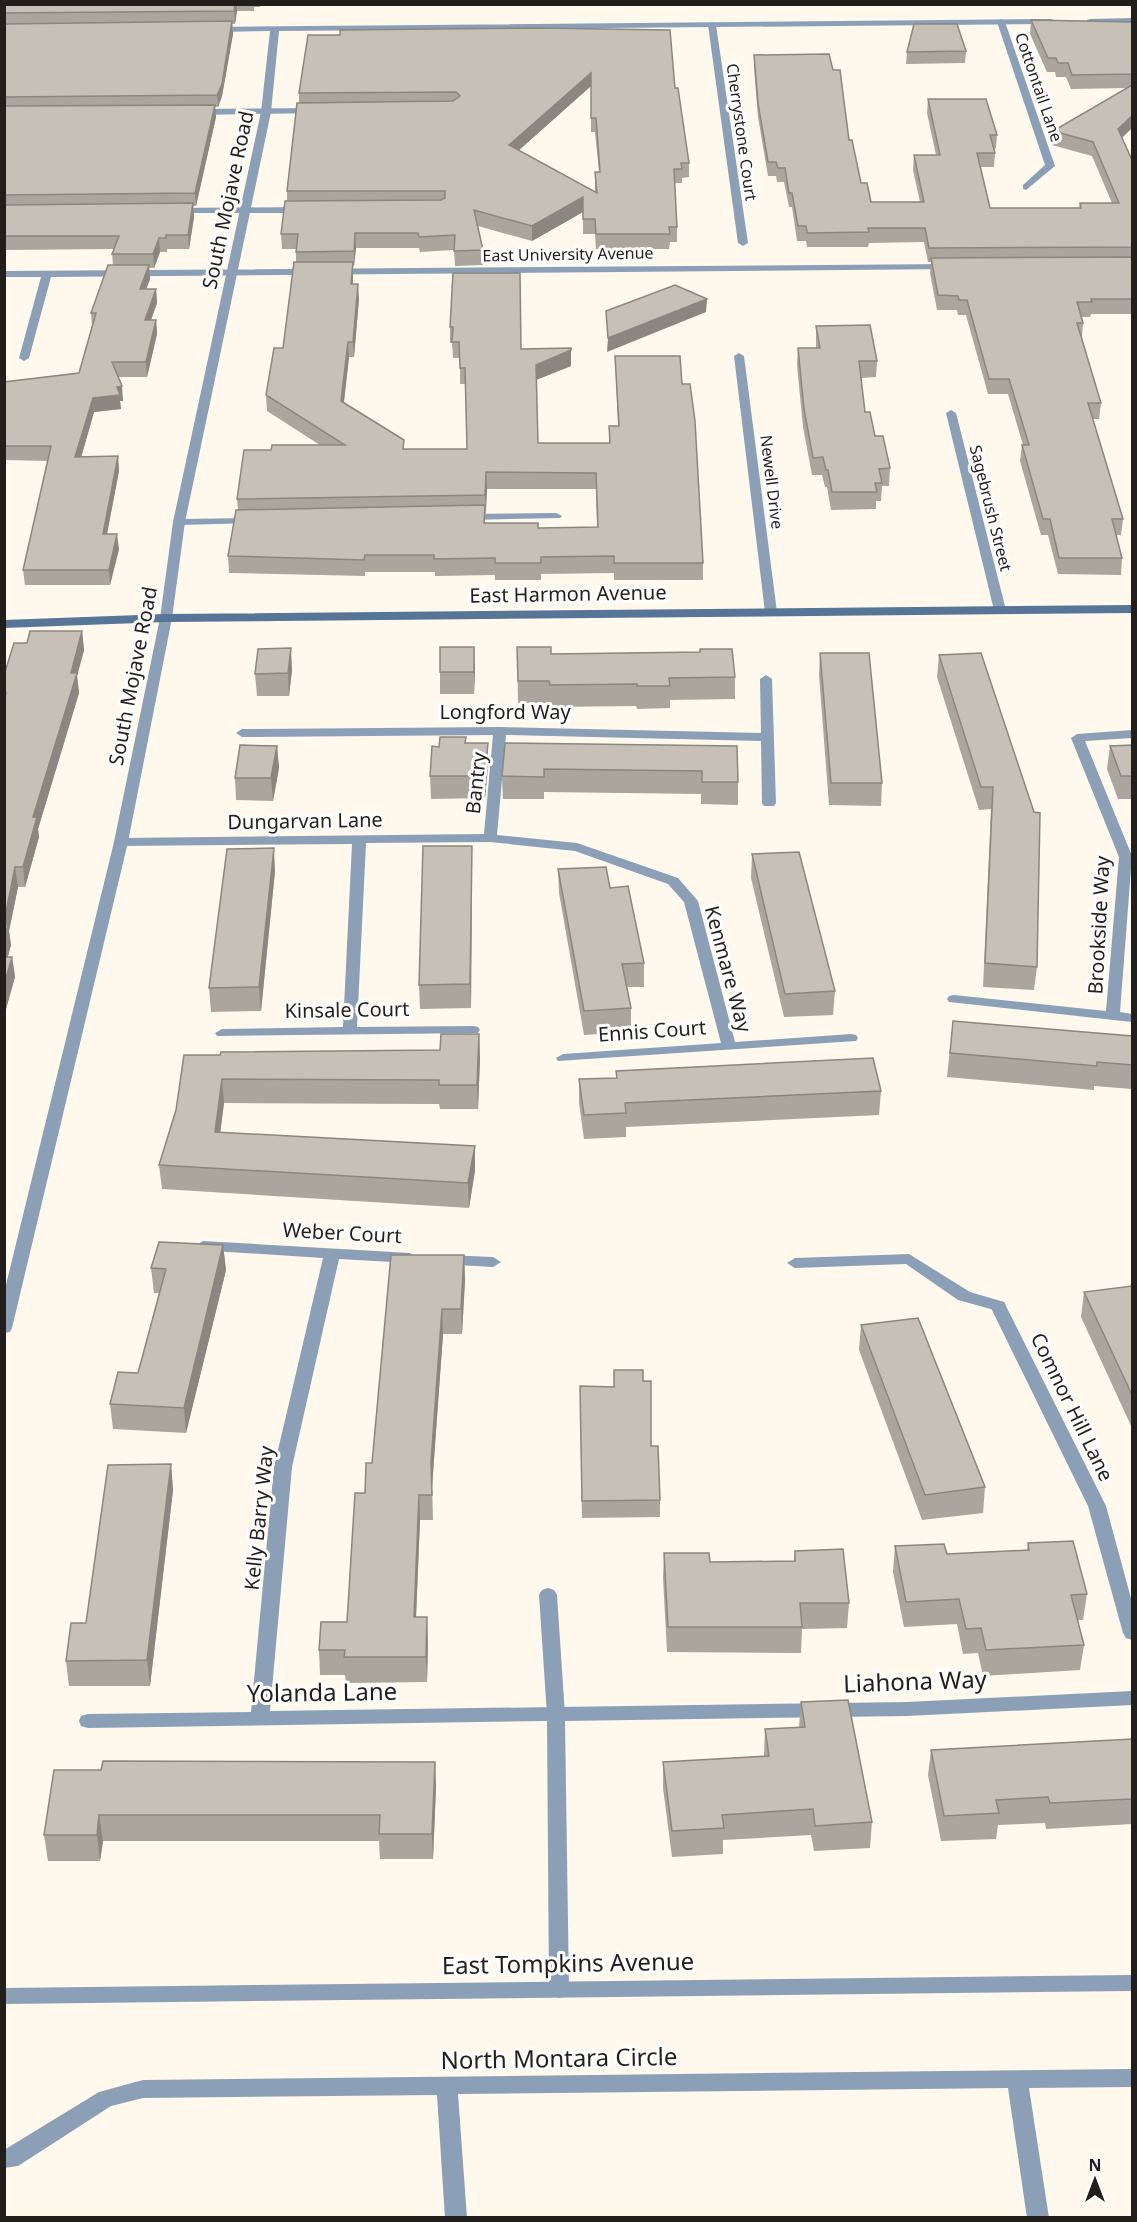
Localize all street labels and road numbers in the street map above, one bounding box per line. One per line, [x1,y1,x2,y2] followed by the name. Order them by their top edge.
[1010,29,1068,145] street label: Cottontail Lane
[721,62,763,202] street label: Cherrystone Court
[195,108,260,291] street label: South Mojave Road
[482,242,654,266] street label: East University Avenue
[755,434,789,530] street label: Newell Drive
[965,443,1017,574] street label: Sagebrush Street
[469,578,667,609] street label: East Harmon Avenue
[102,584,163,768] street label: South Mojave Road
[439,698,571,725] street label: Longford Way
[459,750,492,815] street label: Bantry
[227,806,383,835] street label: Dungarvan Lane
[1081,854,1116,995] street label: Brookside Way
[699,903,759,1036] street label: Kenmare Way
[284,995,410,1024] street label: Kinsale Court
[597,1013,707,1048] street label: Ennis Court
[282,1216,402,1249] street label: Weber Court
[1025,1328,1120,1486] street label: Comnor Hill Lane
[237,1444,280,1592] street label: Kelly Barry Way
[843,1661,988,1699] street label: Liahona Way
[247,1674,397,1709] street label: Yolanda Lane
[441,1944,694,1981] street label: East Tompkins Avenue
[440,2039,678,2076] street label: North Montara Circle

